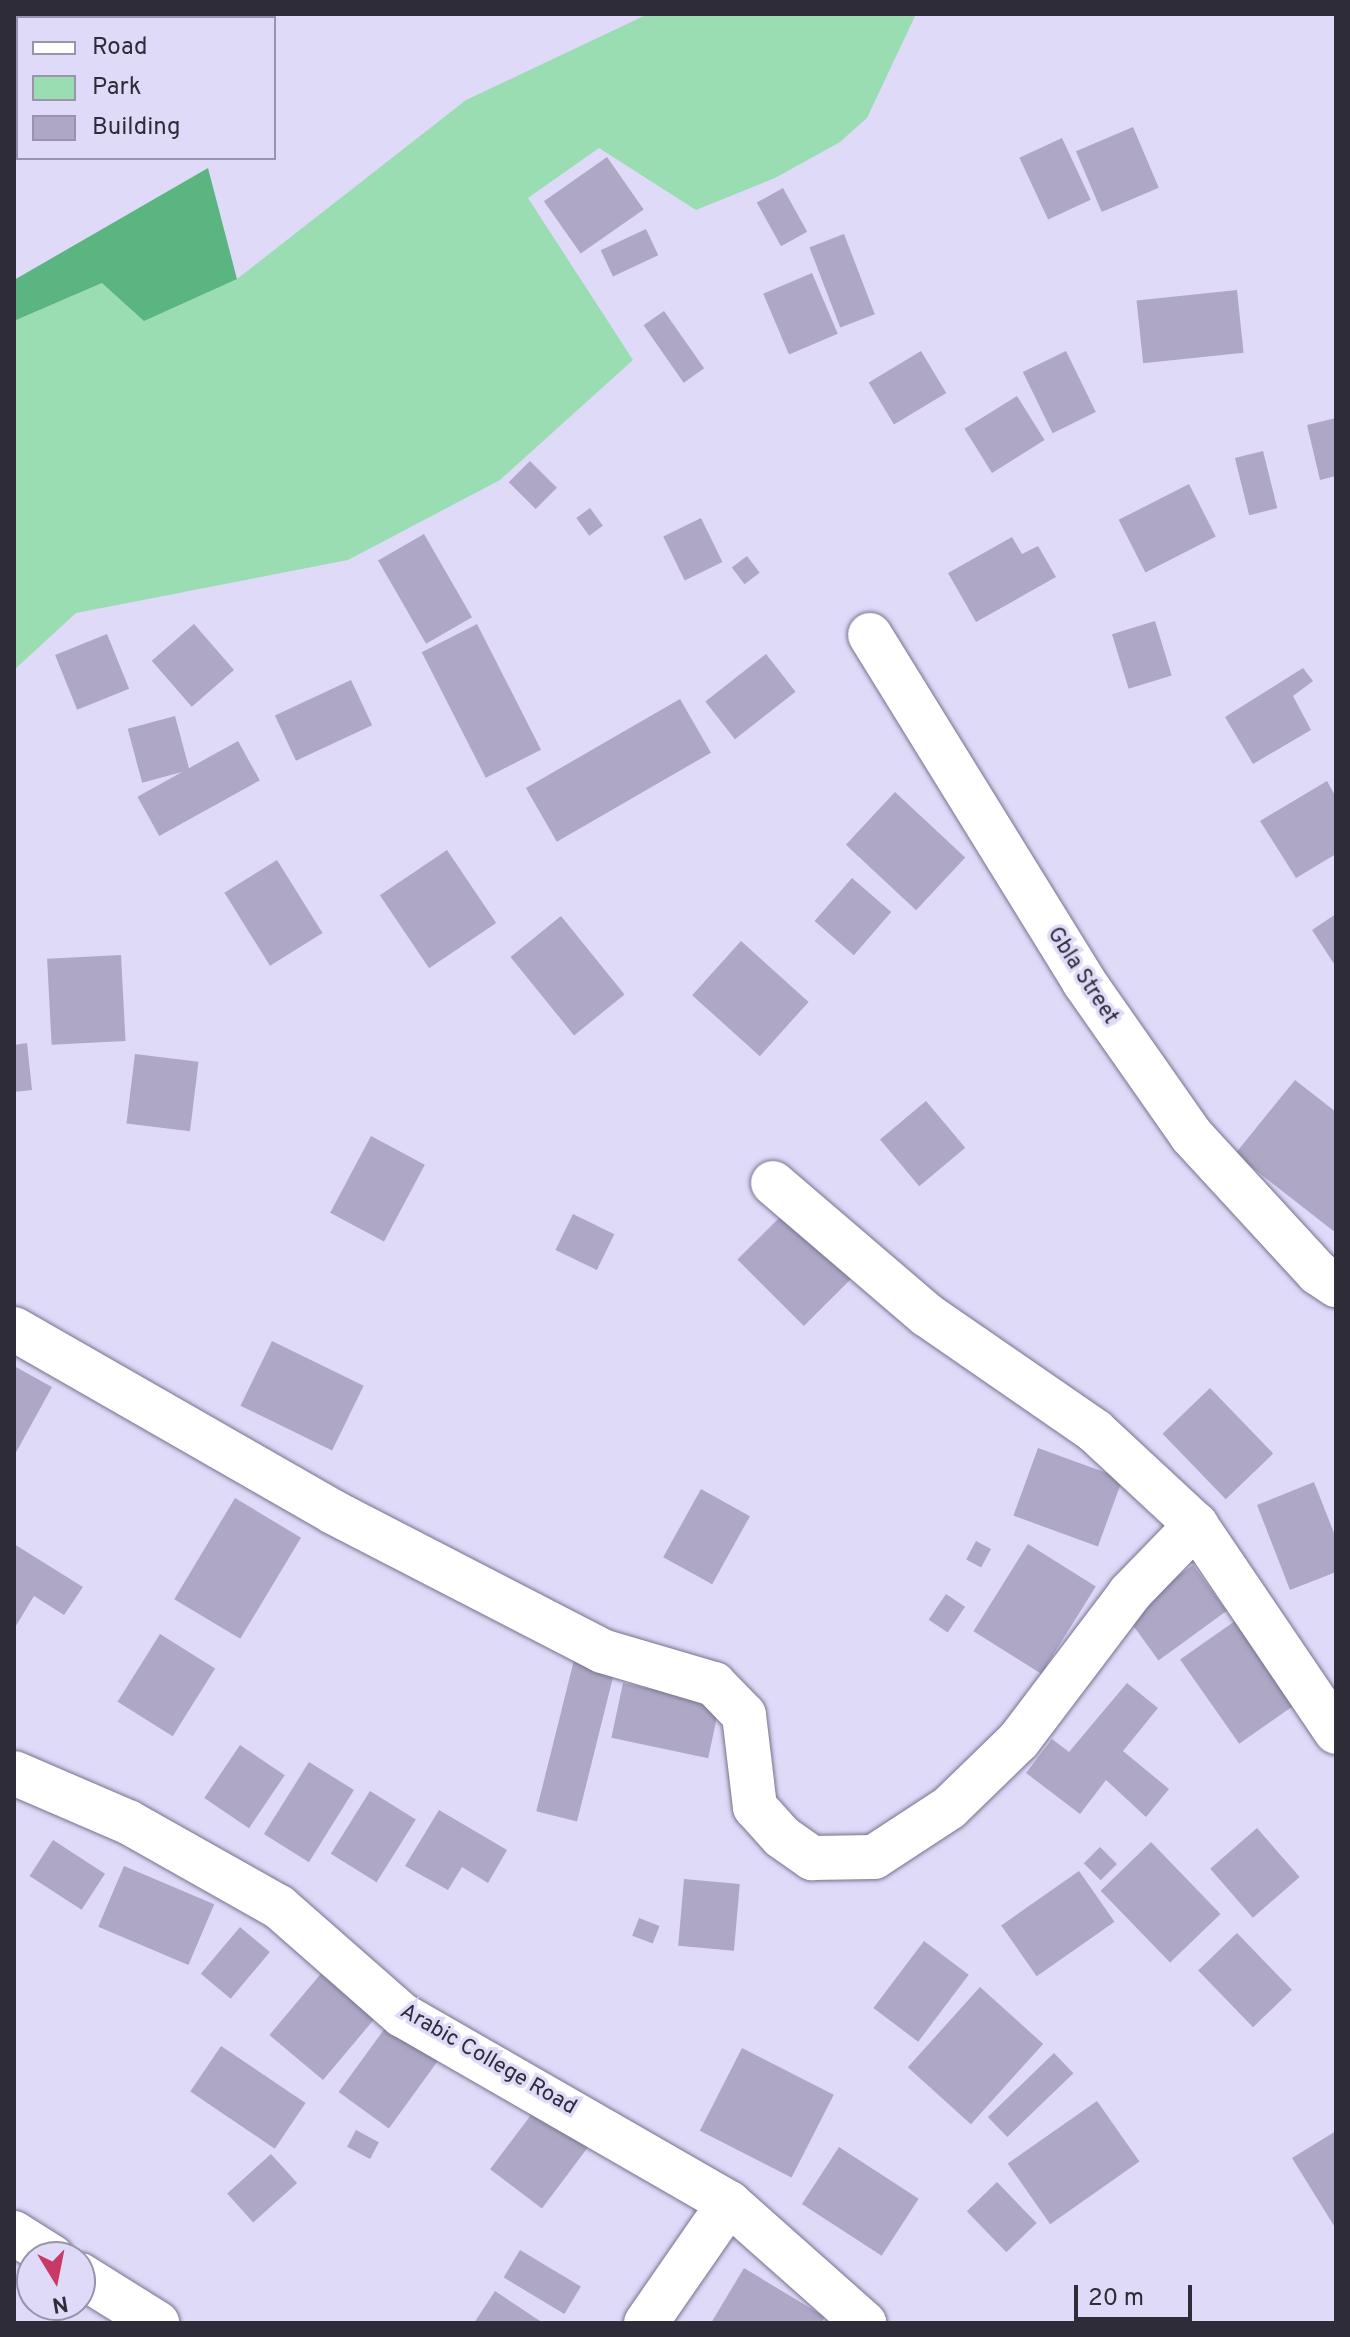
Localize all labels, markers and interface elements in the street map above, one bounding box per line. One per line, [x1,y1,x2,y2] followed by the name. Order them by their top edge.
[16,16,276,160] legend
[92,33,148,63] text: Road
[92,73,142,103] text: Park
[92,113,181,143] text: Building
[1041,922,1123,1030] street label: Gbla Street
[395,1999,581,2121] street label: Arabic College Road
[16,2241,96,2321] north arrow
[1078,2269,1196,2319] scale bar
[1088,2284,1144,2314] text: 20 m
[50,2288,70,2318] text: N

